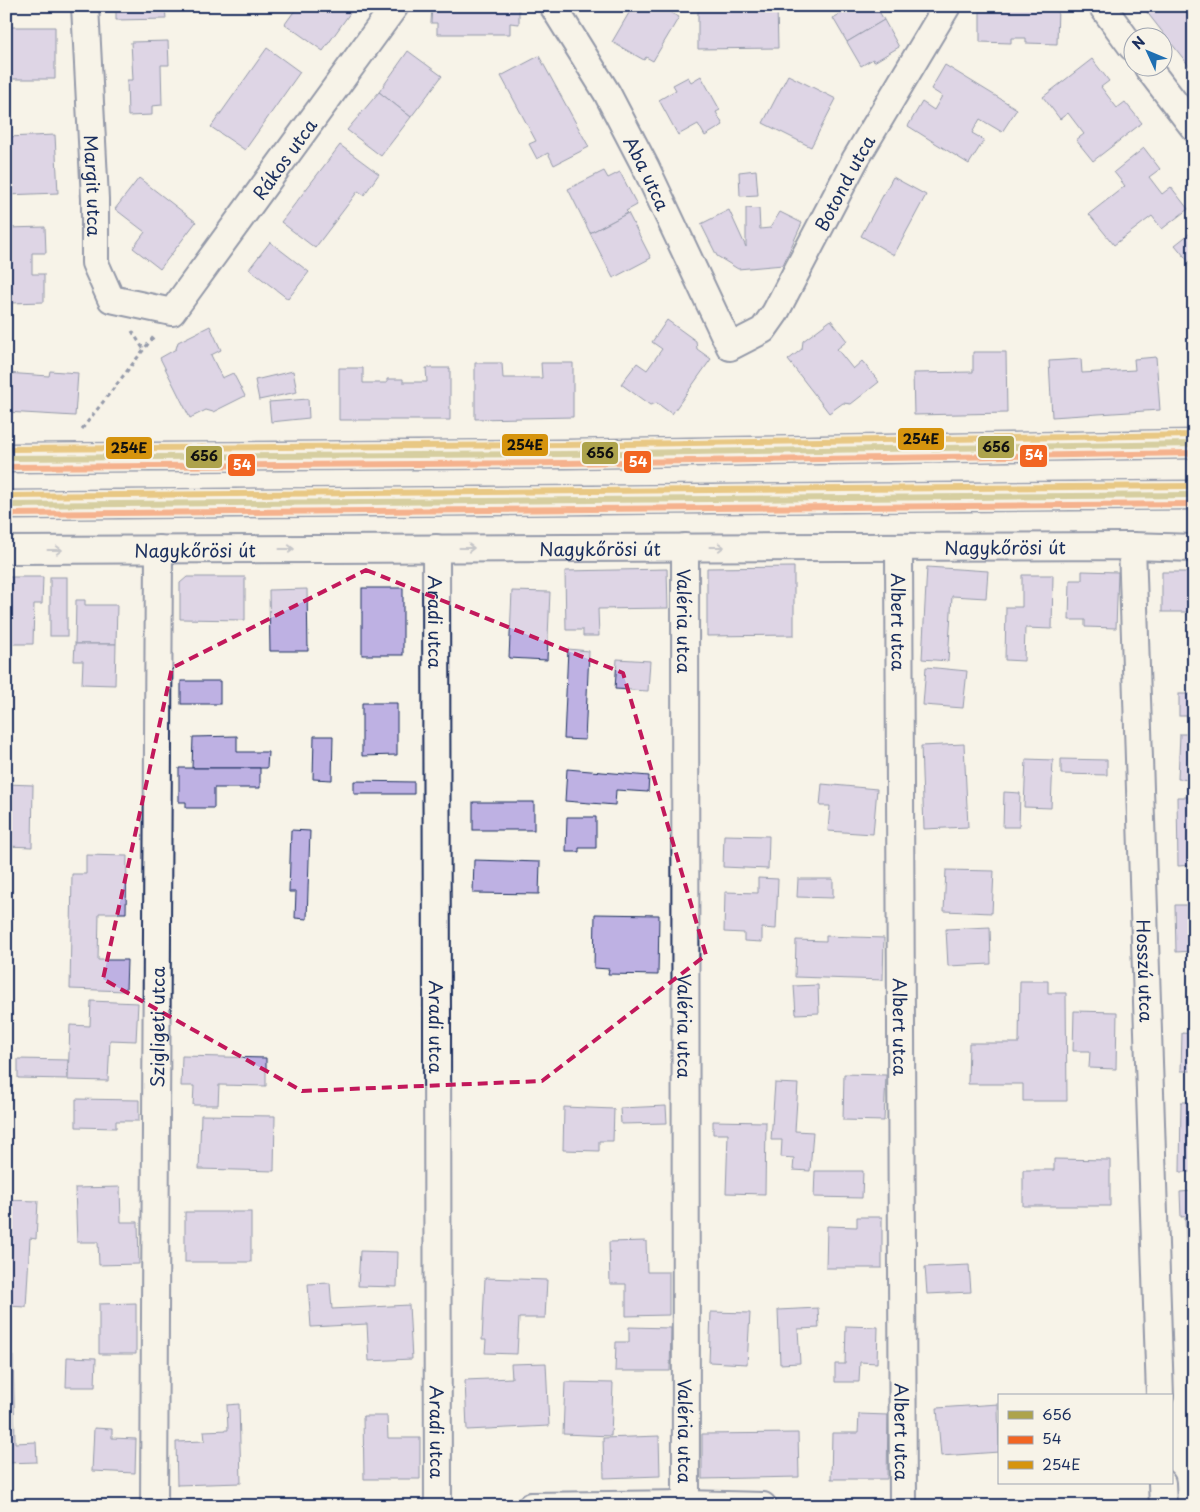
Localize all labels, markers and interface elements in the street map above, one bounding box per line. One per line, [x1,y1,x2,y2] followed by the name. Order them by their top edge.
[1122,28,1172,78] north arrow
[1127,31,1150,54] text: N
[245,112,323,205] street label: Rákos utca
[807,129,881,235] street label: Botond utca
[618,131,678,215] street label: Aba utca
[78,134,109,238] street label: Margit utca
[897,427,945,451] line badge: 254E
[903,428,939,449] text: 254E
[501,433,549,457] line badge: 254E
[507,434,543,455] text: 254E
[977,435,1015,459] line badge: 656
[105,436,153,460] line badge: 254E
[982,436,1010,457] text: 656
[111,437,147,458] text: 254E
[581,441,619,465] line badge: 656
[586,442,614,463] text: 656
[1019,444,1048,468] line badge: 54
[1025,444,1044,465] text: 54
[185,445,223,469] line badge: 656
[190,445,218,466] text: 656
[623,450,652,474] line badge: 54
[629,451,648,472] text: 54
[227,453,256,477] line badge: 54
[233,454,252,475] text: 54
[944,533,1066,560] street label: Nagykőrösi út
[539,534,661,562] street label: Nagykőrösi út
[134,536,256,563] street label: Nagykőrösi út
[709,542,725,552] one-way arrow
[459,543,475,553] one-way arrow
[279,544,295,554] one-way arrow
[46,545,63,555] one-way arrow
[672,569,699,674] street label: Valéria utca
[886,573,913,672] street label: Albert utca
[423,575,450,669] street label: Aradi utca
[1131,919,1161,1024] street label: Hosszú utca
[143,966,170,1088] street label: Szigligeti utca
[672,974,699,1079] street label: Valéria utca
[887,978,915,1077] street label: Albert utca
[423,980,451,1074] street label: Aradi utca
[672,1379,699,1484] street label: Valéria utca
[889,1383,916,1482] street label: Albert utca
[424,1385,451,1479] street label: Aradi utca
[998,1394,1172,1484] legend
[1042,1402,1072,1425] text: 656
[1042,1426,1062,1449] text: 54
[1042,1452,1081,1475] text: 254E

